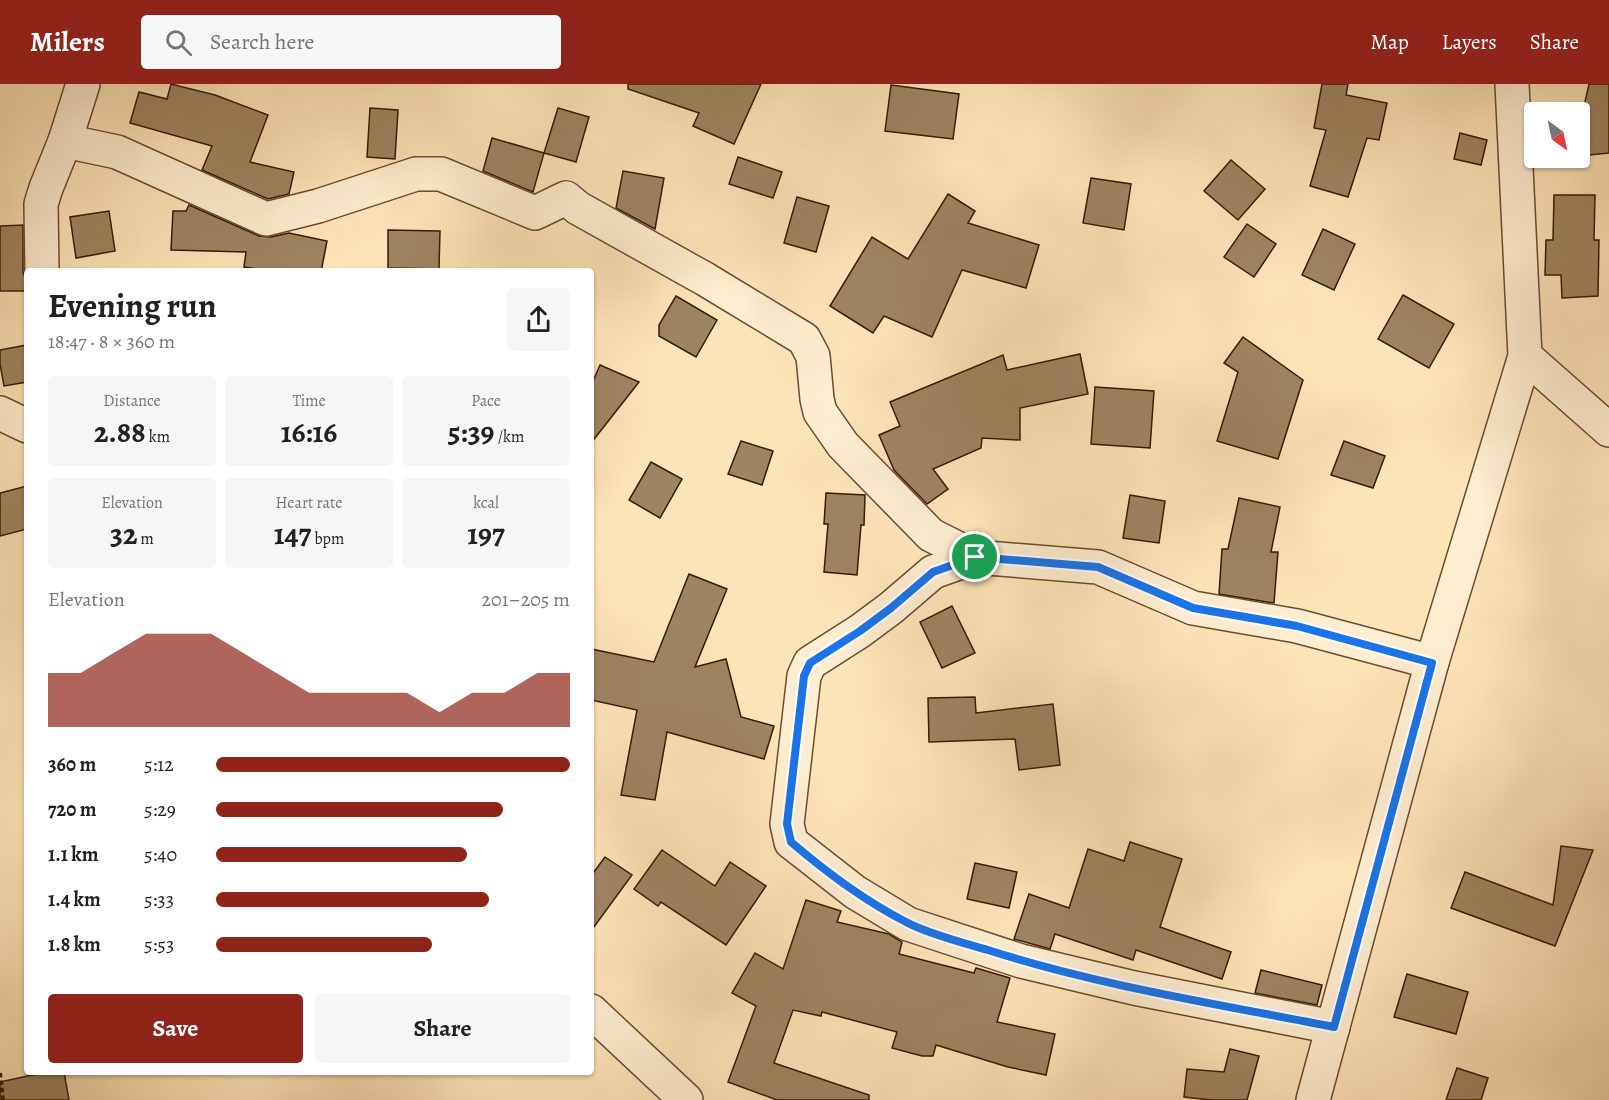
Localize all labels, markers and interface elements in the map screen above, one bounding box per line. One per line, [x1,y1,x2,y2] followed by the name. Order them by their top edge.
[141,15,561,69] search box
[30,23,105,61] text: Milers
[162,26,195,59] icon: search
[210,27,314,57] text: Search here
[1370,28,1409,56] text: Map
[1442,28,1497,56] text: Layers
[1530,28,1579,56] text: Share
[1524,102,1590,168] north arrow
[1524,102,1590,168] map controls
[48,283,217,328] text: Evening run
[507,288,570,351] button: share
[48,328,175,355] text: 18:47 · 8 × 360 m
[103,390,161,412] text: Distance
[292,390,326,412] text: Time
[471,390,501,412] text: Pace
[94,412,146,452] text: 2.88
[281,412,337,452] text: 16:16
[448,412,495,452] text: 5:39
[146,426,170,448] text: km
[495,426,524,448] text: /km
[101,492,163,514] text: Elevation
[276,492,342,514] text: Heart rate
[473,492,499,514] text: kcal
[110,514,137,554] text: 32
[274,514,311,554] text: 147
[467,514,505,554] text: 197
[137,528,154,550] text: m
[311,528,344,550] text: bpm
[949,531,1000,582] pin
[958,540,991,573] icon: arrive
[48,586,125,613] text: Elevation
[481,586,570,613] text: 201–205 m
[48,751,96,778] text: 360 m
[144,751,174,778] text: 5:12
[48,796,97,823] text: 720 m
[144,796,176,823] text: 5:29
[48,841,98,868] text: 1.1 km
[144,841,177,868] text: 5:40
[48,886,101,913] text: 1.4 km
[144,886,174,913] text: 5:33
[48,931,101,958] text: 1.8 km
[144,931,174,958] text: 5:53
[48,994,303,1063] button: Save
[315,994,570,1063] button: Share

